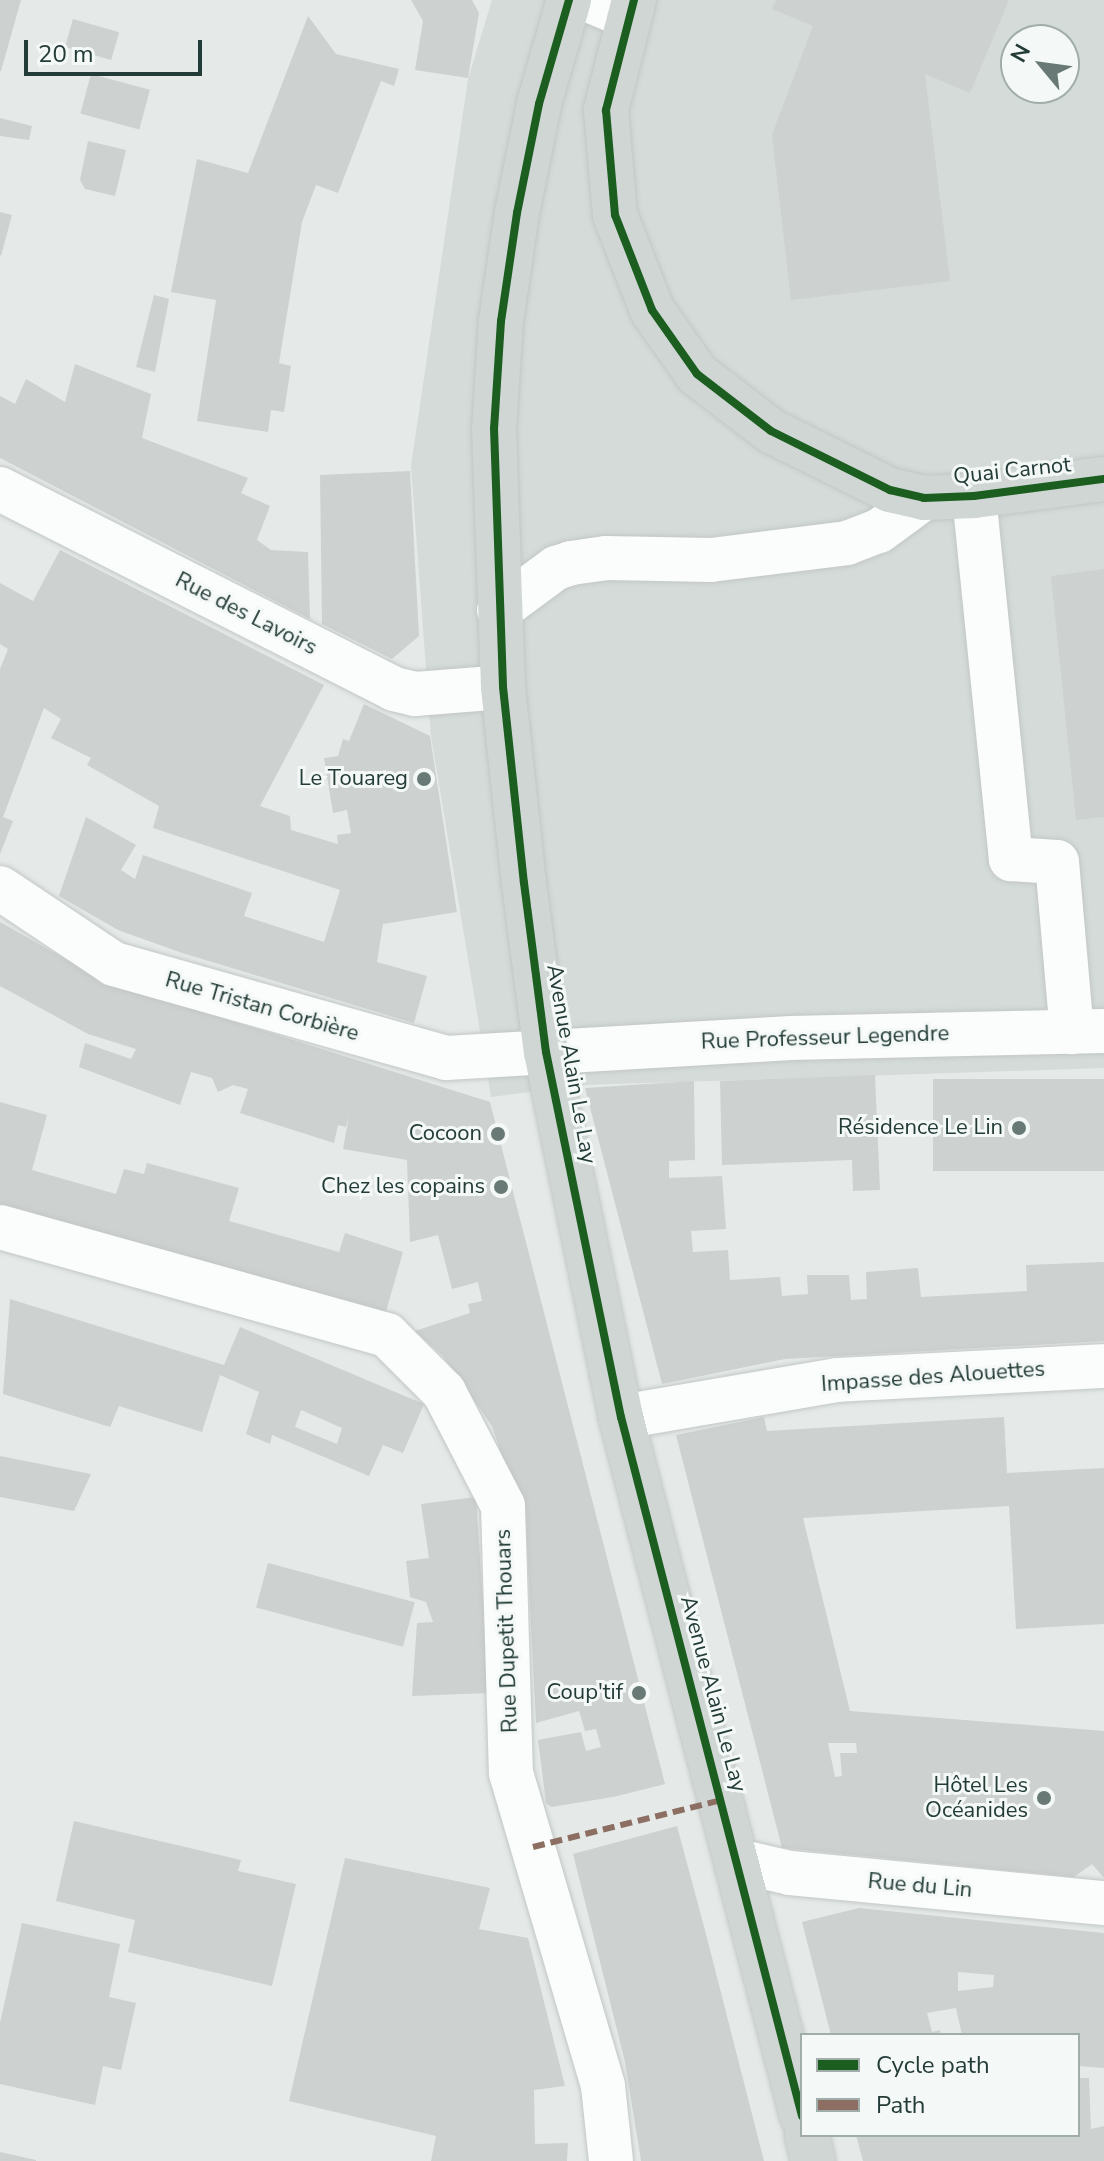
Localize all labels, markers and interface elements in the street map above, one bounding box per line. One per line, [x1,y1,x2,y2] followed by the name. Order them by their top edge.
[28,24,206,74] scale bar
[1000,24,1080,104] north arrow
[38,38,94,70] text: 20 m
[1004,39,1038,68] text: N
[952,452,1072,490] street label: Quai Carnot
[171,567,321,661] street label: Rue des Lavoirs
[299,766,408,792] place label: Le Touareg
[415,770,433,788] marker: Le Touareg
[540,962,602,1166] street label: Avenue Alain Le Lay
[162,967,362,1047] street label: Rue Tristan Corbière
[700,1020,950,1056] street label: Rue Professeur Legendre
[838,1115,1003,1141] place label: Résidence Le Lin
[1010,1119,1028,1137] marker: Résidence Le Lin
[409,1121,482,1147] place label: Cocoon
[489,1125,507,1143] marker: Cocoon
[321,1174,485,1200] place label: Chez les copains
[492,1178,510,1196] marker: Chez les copains
[820,1356,1046,1398] street label: Impasse des Alouettes
[490,1529,524,1733] street label: Rue Dupetit Thouars
[674,1593,752,1795] street label: Avenue Alain Le Lay
[547,1680,623,1706] place label: Coup'tif
[630,1684,648,1702] marker: Coup'tif
[925,1772,1028,1824] place label: Hôtel Les Océanides
[1035,1789,1053,1807] marker: Hôtel Les Océanides
[867,1868,973,1904] street label: Rue du Lin
[800,2033,1080,2137] legend
[876,2049,990,2081] text: Cycle path
[876,2089,925,2121] text: Path

